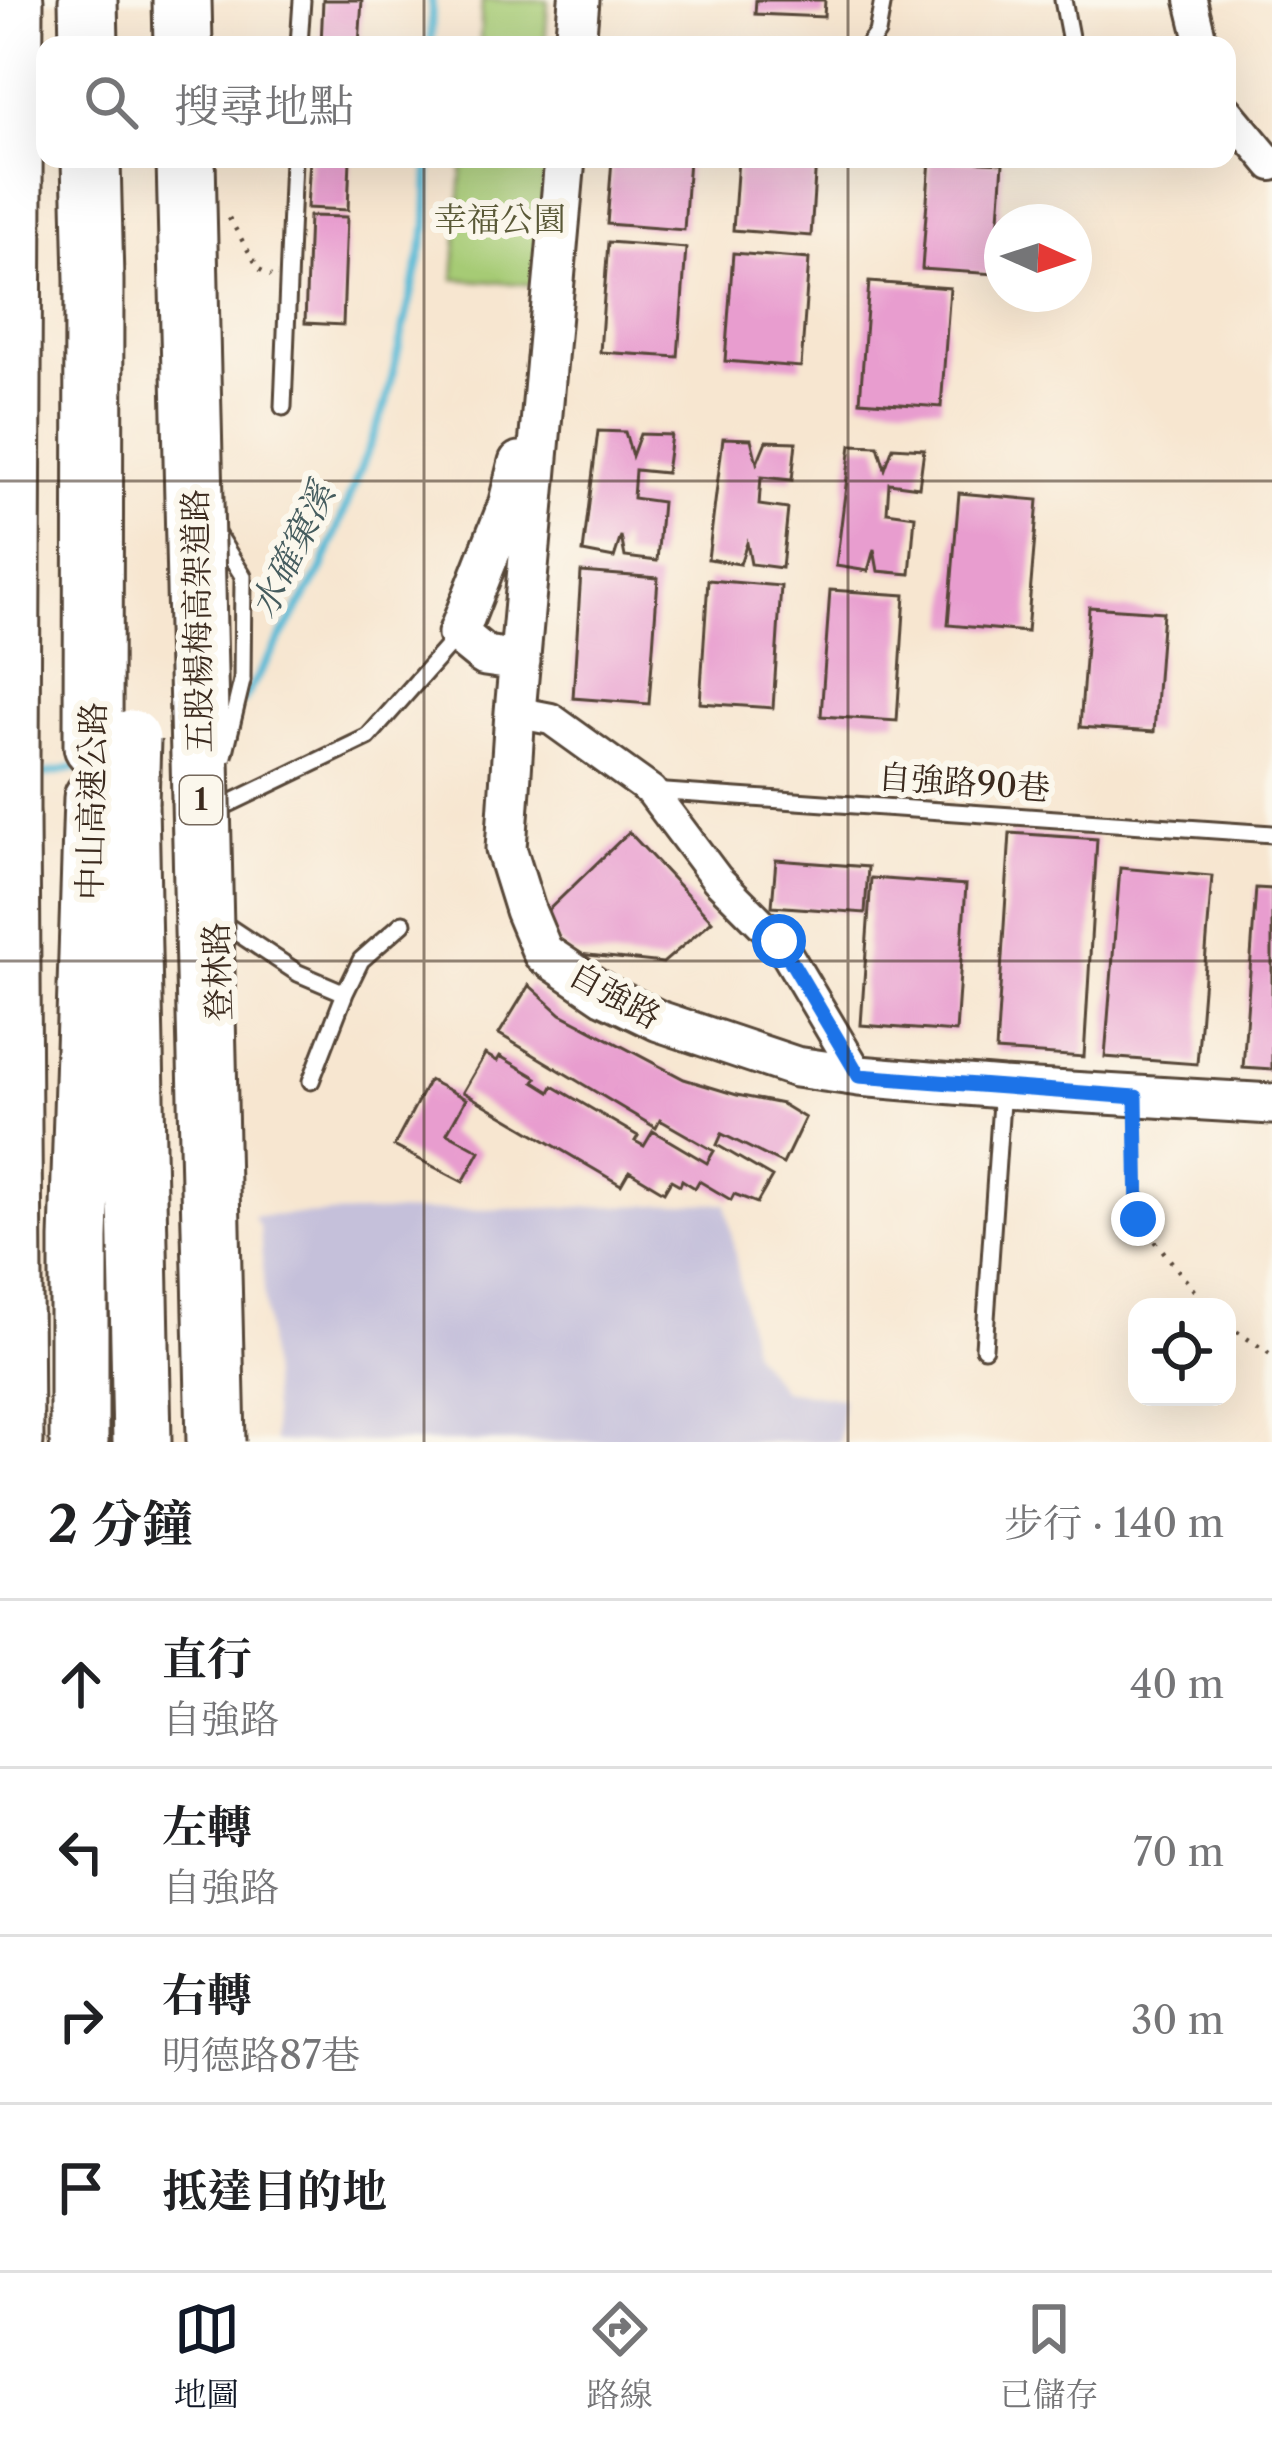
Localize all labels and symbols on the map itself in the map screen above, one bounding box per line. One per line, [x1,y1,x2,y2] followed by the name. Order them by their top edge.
[434,199,566,240] park label: 幸福公園
[984,204,1092,312] north arrow
[241,472,345,624] water label: 水確窠溪
[175,489,220,753] street label: 五股楊梅高架道路
[69,702,114,900] street label: 中山高速公路
[877,756,1051,809] street label: 自強路90巷
[180,776,222,824] road number: 1
[752,914,806,968] route start
[195,922,240,1022] street label: 登林路
[562,954,668,1037] street label: 自強路
[1111,1192,1165,1246] route end

